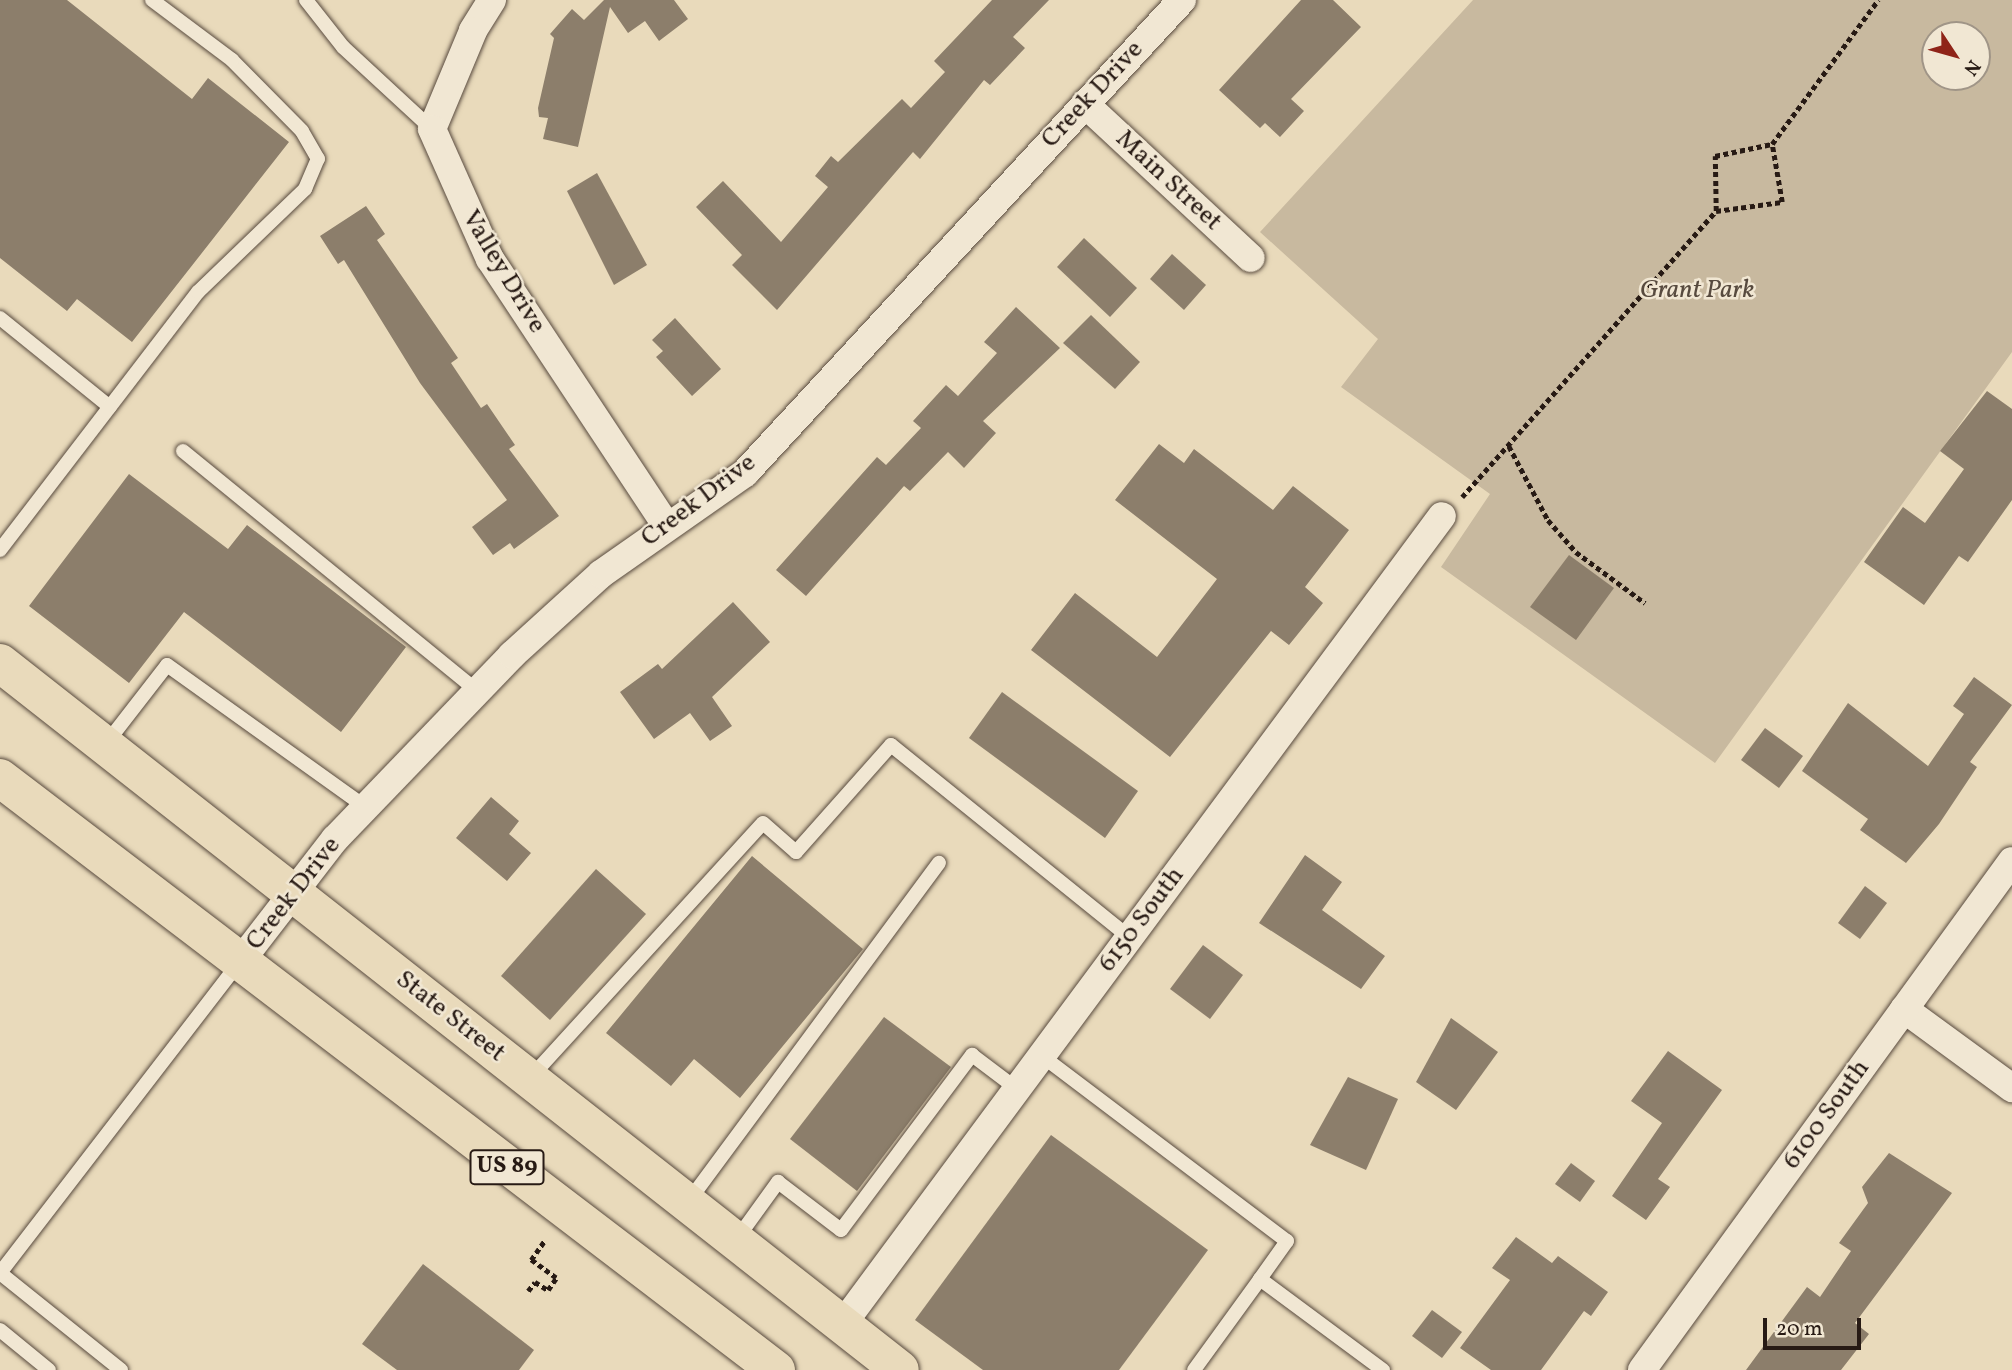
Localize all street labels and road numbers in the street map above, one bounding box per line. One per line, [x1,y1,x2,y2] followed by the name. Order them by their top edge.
[1035,35,1151,155] street label: Creek Drive
[1108,124,1228,238] street label: Main Street
[454,204,552,340] street label: Valley Drive
[636,448,762,554] street label: Creek Drive
[240,831,348,957] street label: Creek Drive
[1092,861,1192,979] street label: 6150 South
[389,965,511,1069] street label: State Street
[1777,1054,1877,1176] street label: 6100 South
[468,1147,546,1188] road number: US 89

